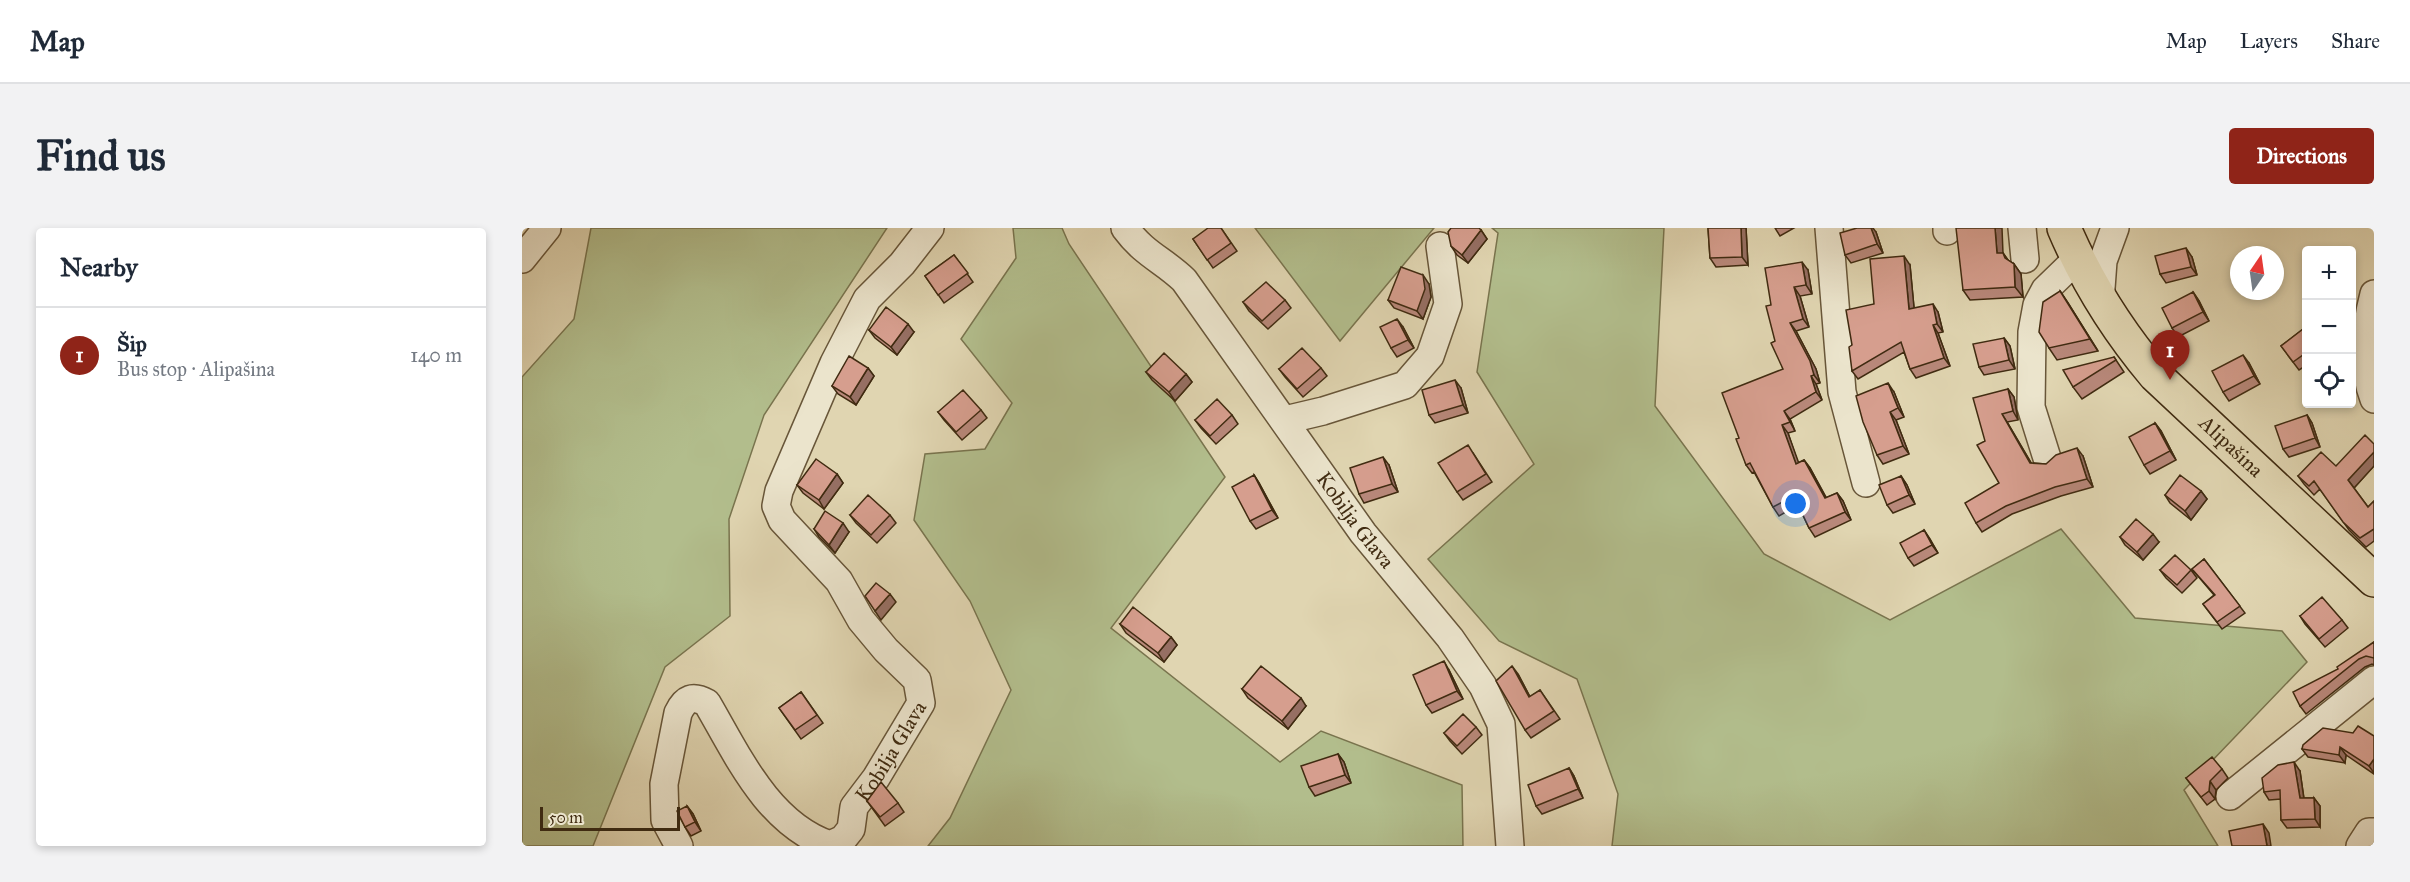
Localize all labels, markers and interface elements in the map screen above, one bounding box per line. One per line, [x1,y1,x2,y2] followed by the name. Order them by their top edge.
[30,24,85,59] text: Map
[2166,28,2207,54] text: Map
[2240,28,2298,54] text: Layers
[2331,28,2380,54] text: Share
[2229,128,2374,184] button: Directions
[36,130,166,182] text: Find us
[2230,246,2284,300] north arrow
[2302,246,2356,408] map controls
[2302,246,2356,300] button: +
[60,251,138,283] text: Nearby
[2302,300,2356,354] button: −
[117,330,147,357] text: Šip
[2150,330,2190,380] pin: 1
[76,343,83,367] text: 1
[410,343,462,367] text: 140 m
[2302,354,2356,408] button: locate
[117,357,275,381] text: Bus stop · Alipašina
[2193,409,2269,483] street label: Alipašina
[1311,467,1400,574] street label: Kobilja Glava
[1781,489,1810,518] your location
[850,696,932,807] street label: Kobilja Glava
[540,804,680,832] scale bar
[549,808,583,827] text: 50 m

